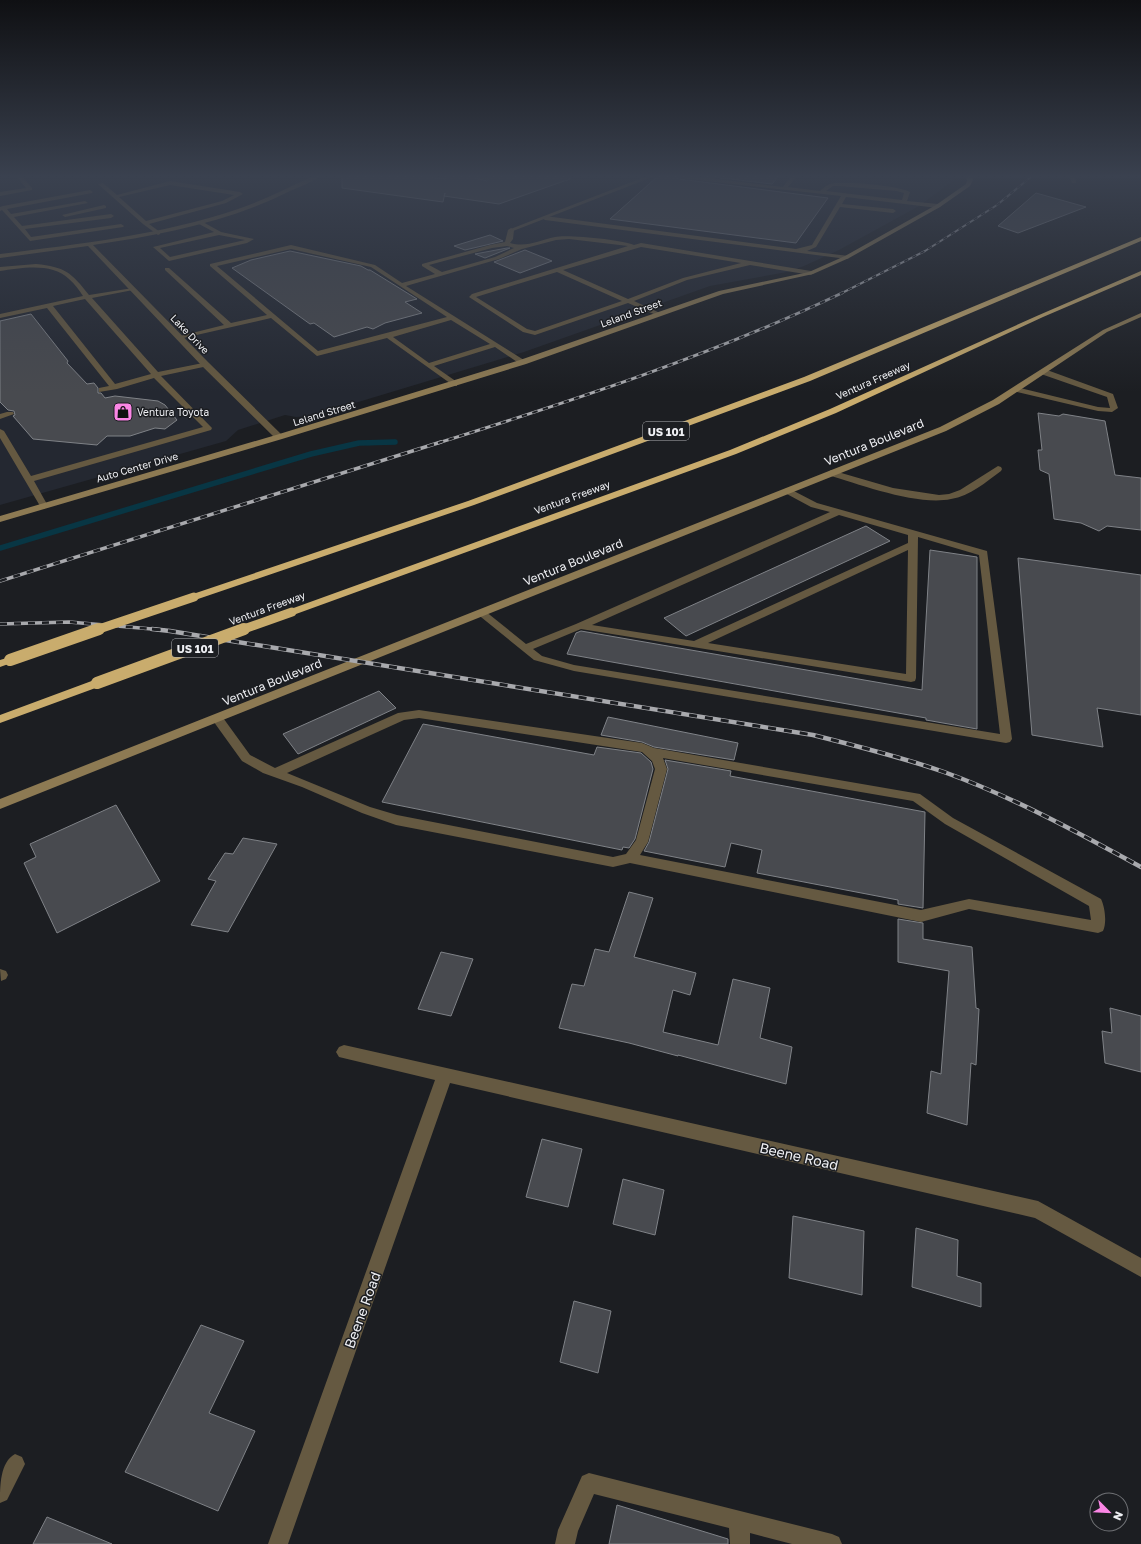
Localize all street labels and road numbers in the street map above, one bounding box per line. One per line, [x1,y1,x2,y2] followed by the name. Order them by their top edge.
[599,296,663,330] street label: Leland Street
[168,312,212,356] street label: Lake Drive
[834,358,912,402] street label: Ventura Freeway
[291,398,357,428] street label: Leland Street
[822,415,926,469] street label: Ventura Boulevard
[643,422,689,440] road number: US 101
[95,450,180,484] street label: Auto Center Drive
[532,478,612,516] street label: Ventura Freeway
[521,535,625,589] street label: Ventura Boulevard
[227,589,307,627] street label: Ventura Freeway
[172,639,218,657] road number: US 101
[220,655,324,709] street label: Ventura Boulevard
[758,1139,840,1173] street label: Beene Road
[340,1269,384,1351] street label: Beene Road

